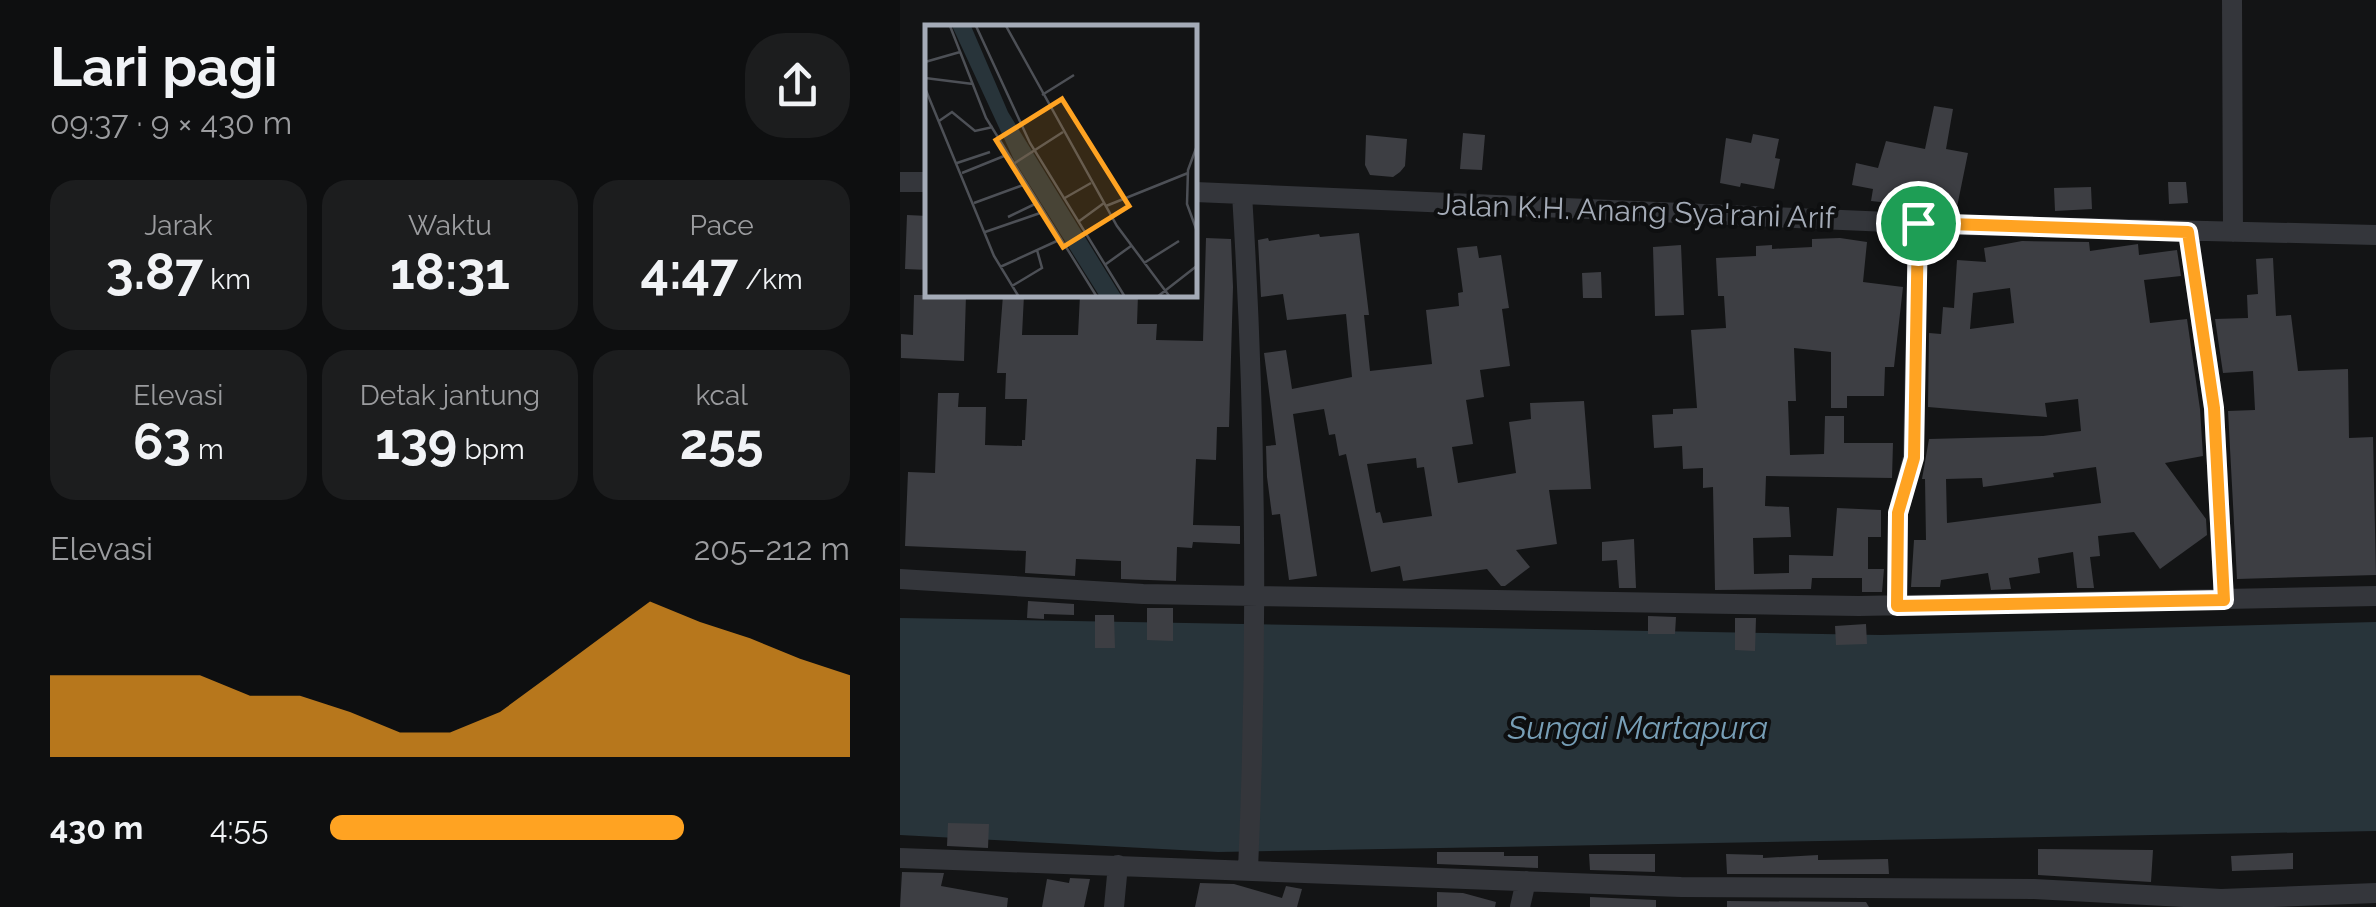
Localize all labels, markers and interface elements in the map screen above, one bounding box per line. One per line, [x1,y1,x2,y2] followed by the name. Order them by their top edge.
[925,25,1198,298] inset map
[745,33,850,138] button: share
[50,34,278,99] text: Lari pagi
[50,104,292,141] text: 09:37 · 9 × 430 m
[1876,181,1961,266] pin
[1437,187,1836,235] street label: Jalan K.H. Anang Sya'rani Arif
[1891,196,1946,251] icon: arrive
[144,209,213,242] text: Jarak
[408,209,492,242] text: Waktu
[690,209,754,242] text: Pace
[106,242,203,301] text: 3.87
[390,242,510,301] text: 18:31
[641,242,738,301] text: 4:47
[203,263,251,296] text: km
[738,263,803,296] text: /km
[133,379,223,412] text: Elevasi
[360,379,540,412] text: Detak jantung
[695,379,748,412] text: kcal
[133,412,191,471] text: 63
[375,412,457,471] text: 139
[680,412,763,471] text: 255
[191,433,224,466] text: m
[457,433,525,466] text: bpm
[50,530,153,567] text: Elevasi
[694,530,850,567] text: 205–212 m
[1507,709,1768,746] water label: Sungai Martapura
[50,809,143,846] text: 430 m
[210,809,268,846] text: 4:55

